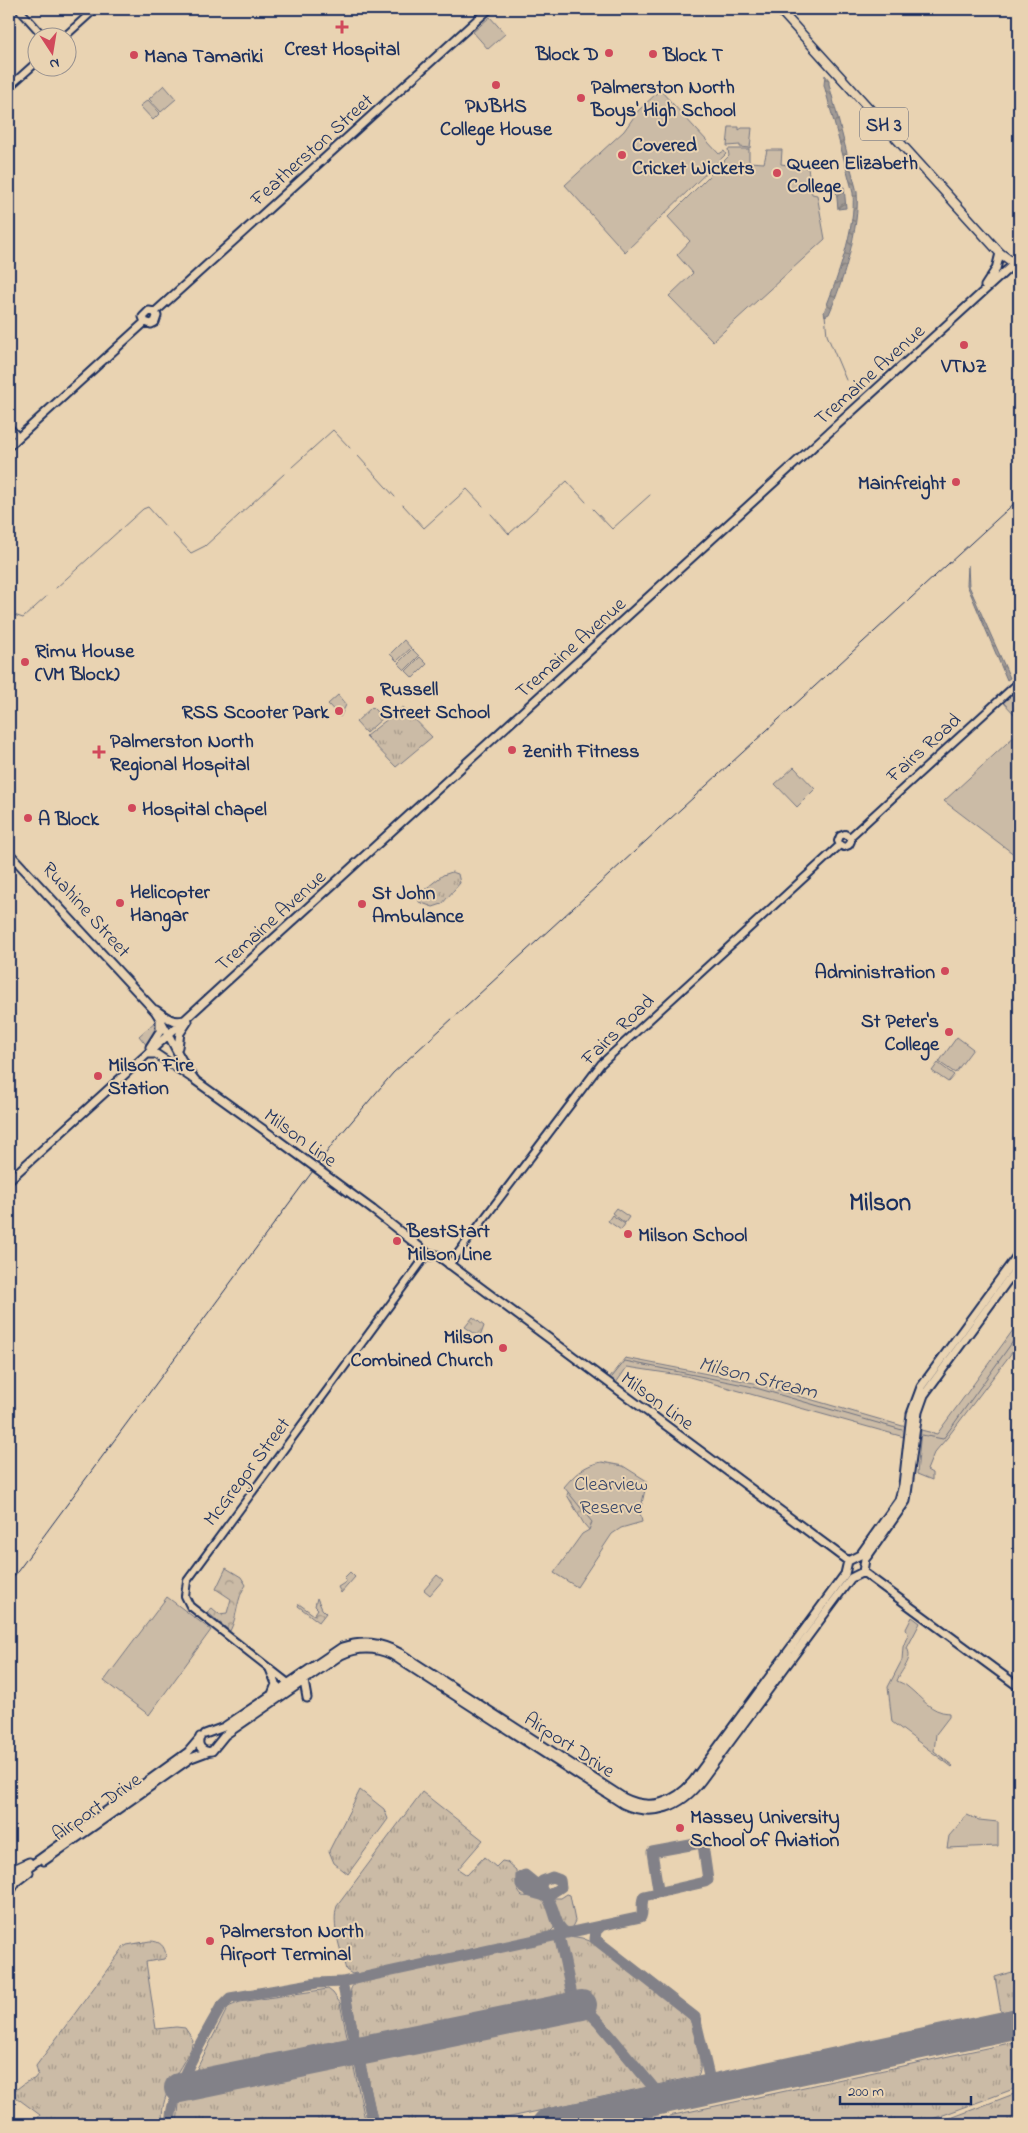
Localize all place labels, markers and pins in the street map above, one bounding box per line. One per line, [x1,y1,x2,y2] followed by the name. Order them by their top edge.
[335,20,349,34] marker: Crest Hospital
[284,36,400,65] place label: Crest Hospital
[535,41,599,70] place label: Block D
[662,42,724,71] place label: Block T
[144,43,264,72] place label: Mana Tamariki
[603,47,615,59] marker: Block D
[647,48,659,60] marker: Block T
[128,49,140,61] marker: Mana Tamariki
[590,74,736,127] place label: Palmerston North Boys' High School
[490,79,502,91] marker: PNBHS College House
[575,92,587,104] marker: Palmerston North Boys' High School
[440,93,553,146] place label: PNBHS College House
[632,132,755,184] place label: Covered Cricket Wickets
[616,149,628,161] marker: Covered Cricket Wickets
[787,150,918,203] place label: Queen Elizabeth College
[771,167,783,179] marker: Queen Elizabeth College
[958,339,970,351] marker: VTNZ
[940,353,987,382] place label: VTNZ
[858,470,946,500] place label: Mainfreight
[950,476,962,488] marker: Mainfreight
[35,638,135,690] place label: Rimu House (VM Block)
[19,656,31,668] marker: Rimu House (VM Block)
[380,676,490,728] place label: Russell Street School
[364,694,376,706] marker: Russell Street School
[182,699,330,728] place label: RSS Scooter Park
[333,705,345,717] marker: RSS Scooter Park
[110,728,254,781] place label: Palmerston North Regional Hospital
[522,738,639,767] place label: Zenith Fitness
[506,744,518,756] marker: Zenith Fitness
[92,745,106,759] marker: Palmerston North Regional Hospital
[142,796,267,825] place label: Hospital chapel
[126,802,138,814] marker: Hospital chapel
[38,806,100,835] place label: A Block
[22,812,34,824] marker: A Block
[130,879,210,932] place label: Helicopter Hangar
[372,880,465,932] place label: St John Ambulance
[114,897,126,909] marker: Helicopter Hangar
[356,898,368,910] marker: St John Ambulance
[814,959,935,988] place label: Administration
[939,965,951,977] marker: Administration
[861,1008,940,1061] place label: St Peter's College
[943,1026,955,1038] marker: St Peter's College
[108,1052,195,1104] place label: Milson Fire Station
[92,1070,104,1082] marker: Milson Fire Station
[406,1218,492,1270] place label: BestStart Milson Line
[638,1222,747,1251] place label: Milson School
[622,1228,634,1240] marker: Milson School
[391,1235,403,1247] marker: BestStart Milson Line
[350,1324,493,1376] place label: Milson Combined Church
[497,1342,509,1354] marker: Milson Combined Church
[690,1804,840,1856] place label: Massey University School of Aviation
[674,1822,686,1834] marker: Massey University School of Aviation
[220,1918,364,1970] place label: Palmerston North Airport Terminal
[204,1935,216,1947] marker: Palmerston North Airport Terminal

